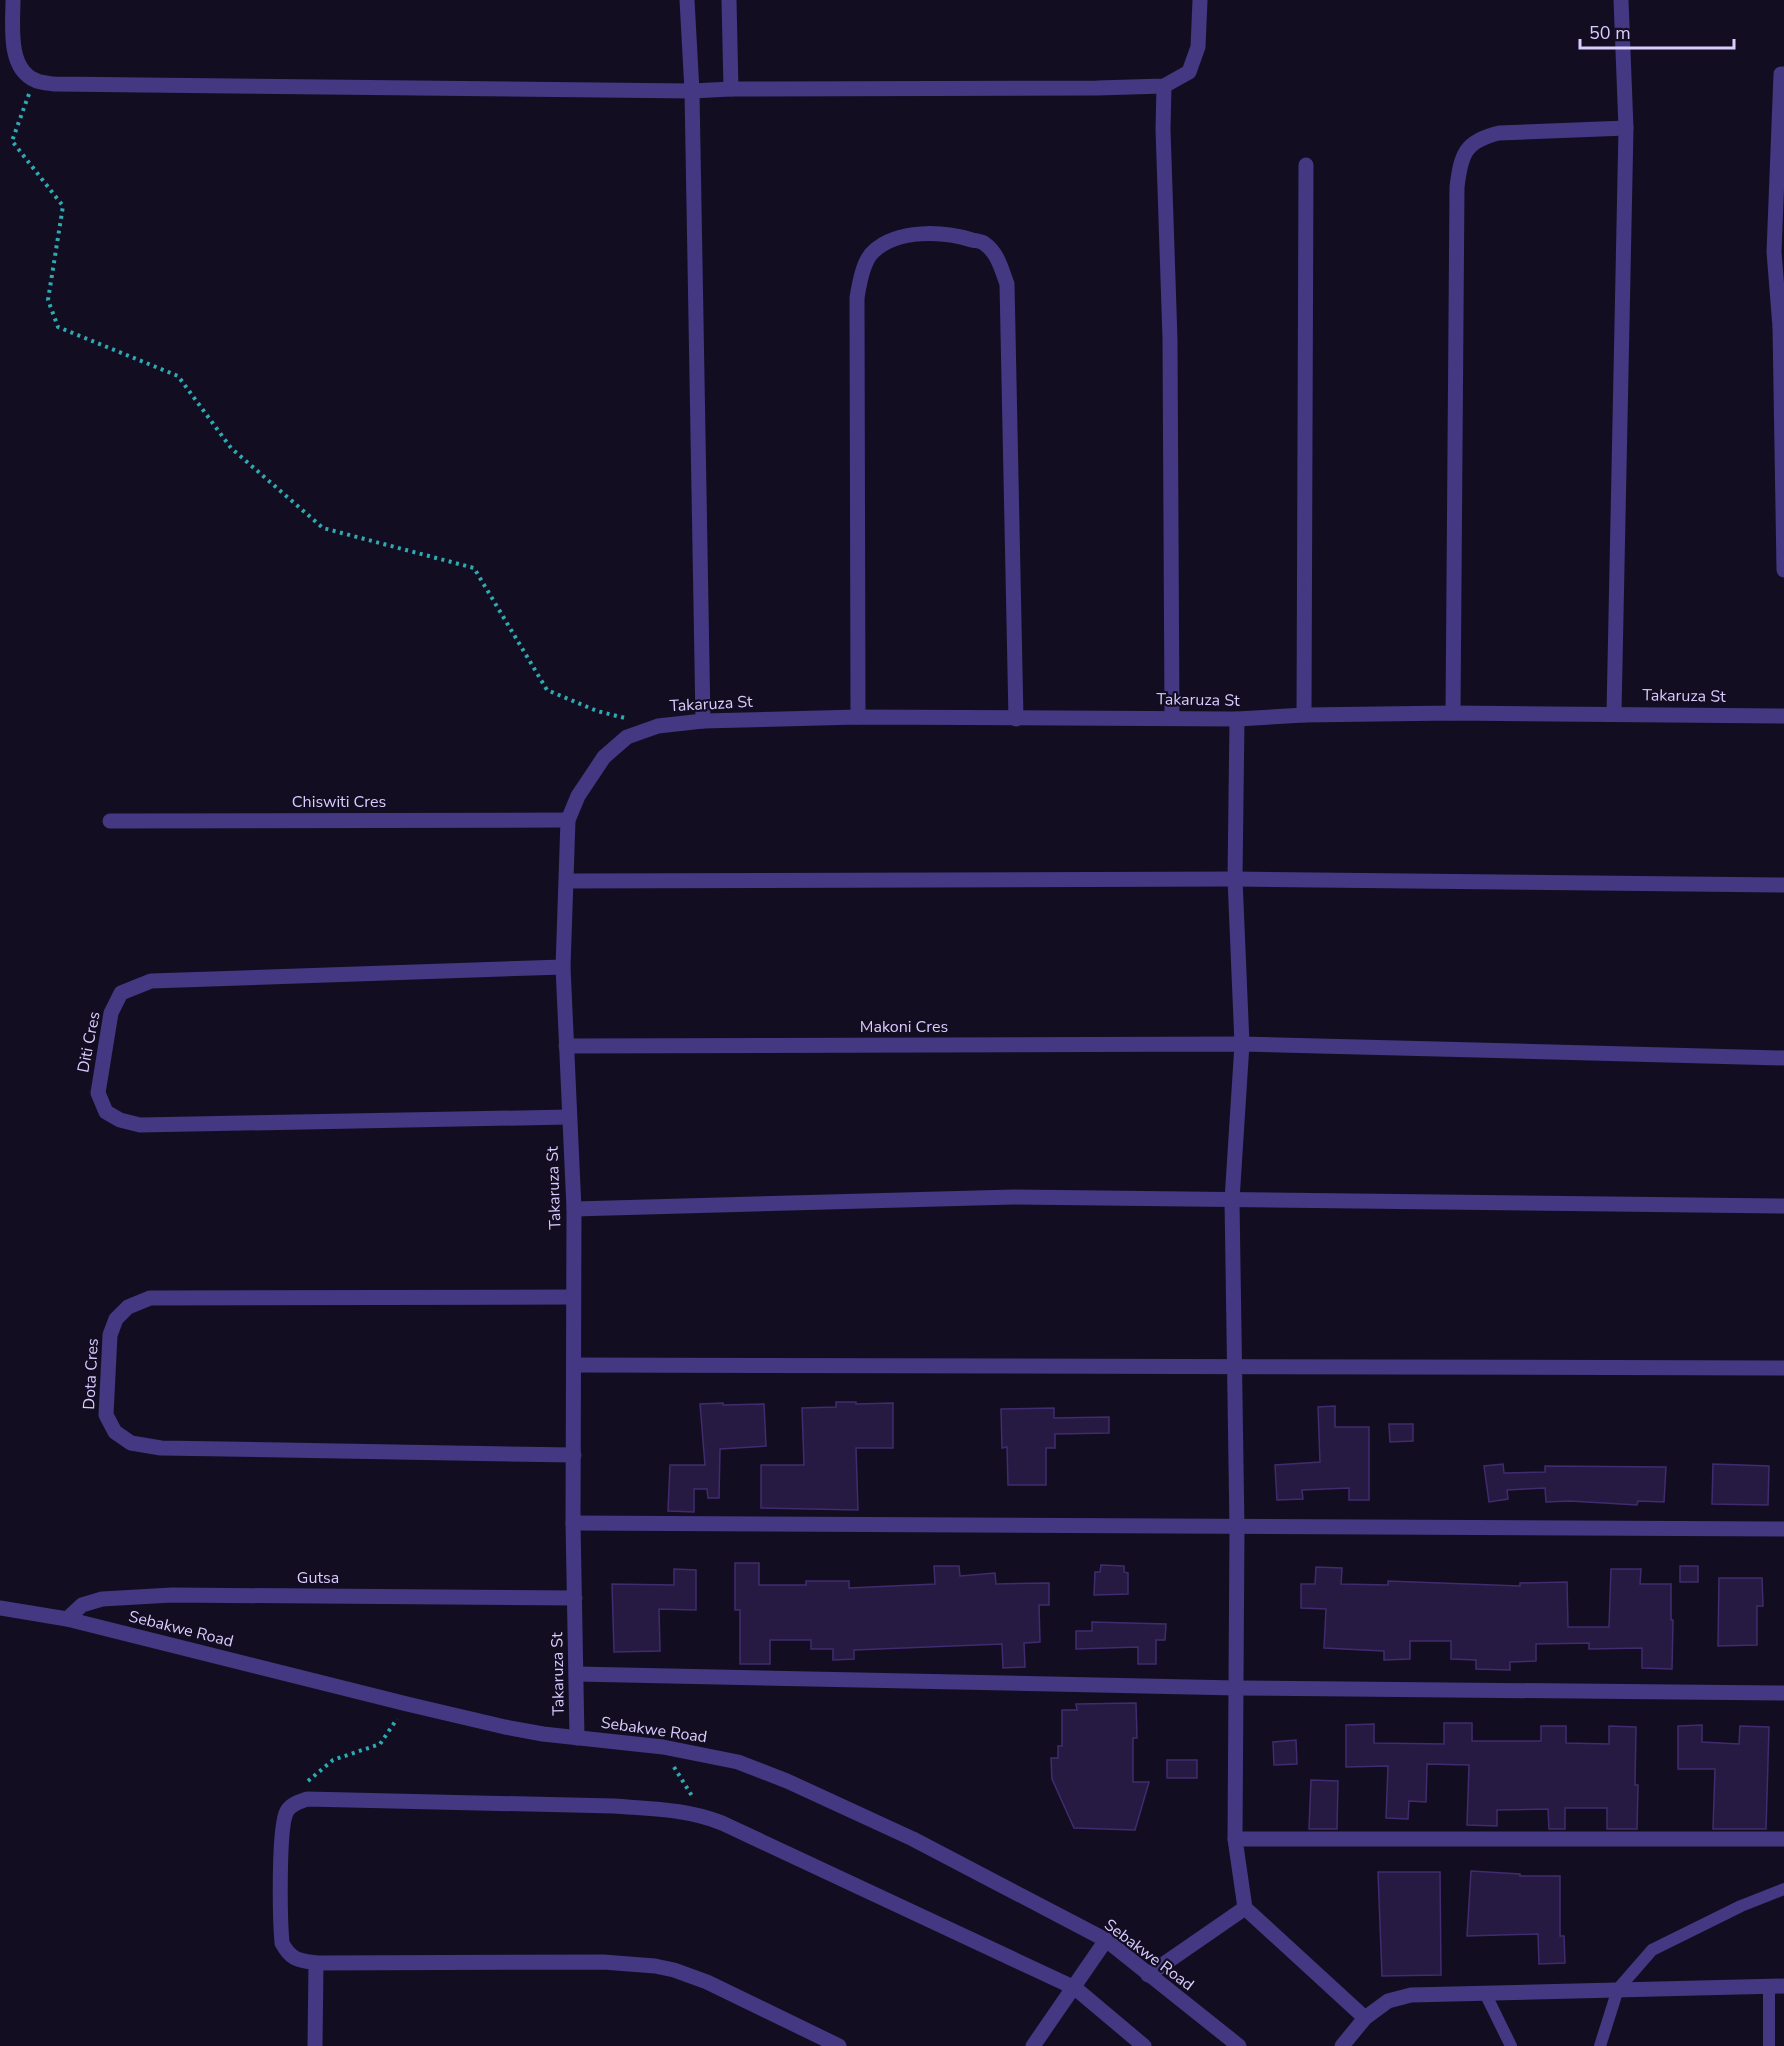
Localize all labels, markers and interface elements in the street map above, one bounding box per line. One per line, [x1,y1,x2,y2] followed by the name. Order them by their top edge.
[1580,12,1734,50] scale bar
[1589,21,1631,45] text: 50 m
[1642,684,1726,708] street label: Takaruza St
[1156,688,1240,712] street label: Takaruza St
[669,691,754,717] street label: Takaruza St
[292,791,386,813] street label: Chiswiti Cres
[72,1010,106,1074] street label: Diti Cres
[860,1016,948,1038] street label: Makoni Cres
[542,1146,566,1230] street label: Takaruza St
[78,1338,104,1410] street label: Dota Cres
[297,1567,339,1589] street label: Gutsa
[126,1605,236,1653] street label: Sebakwe Road
[546,1632,570,1716] street label: Takaruza St
[599,1712,709,1748] street label: Sebakwe Road
[1100,1914,1198,1996] street label: Sebakwe Road

